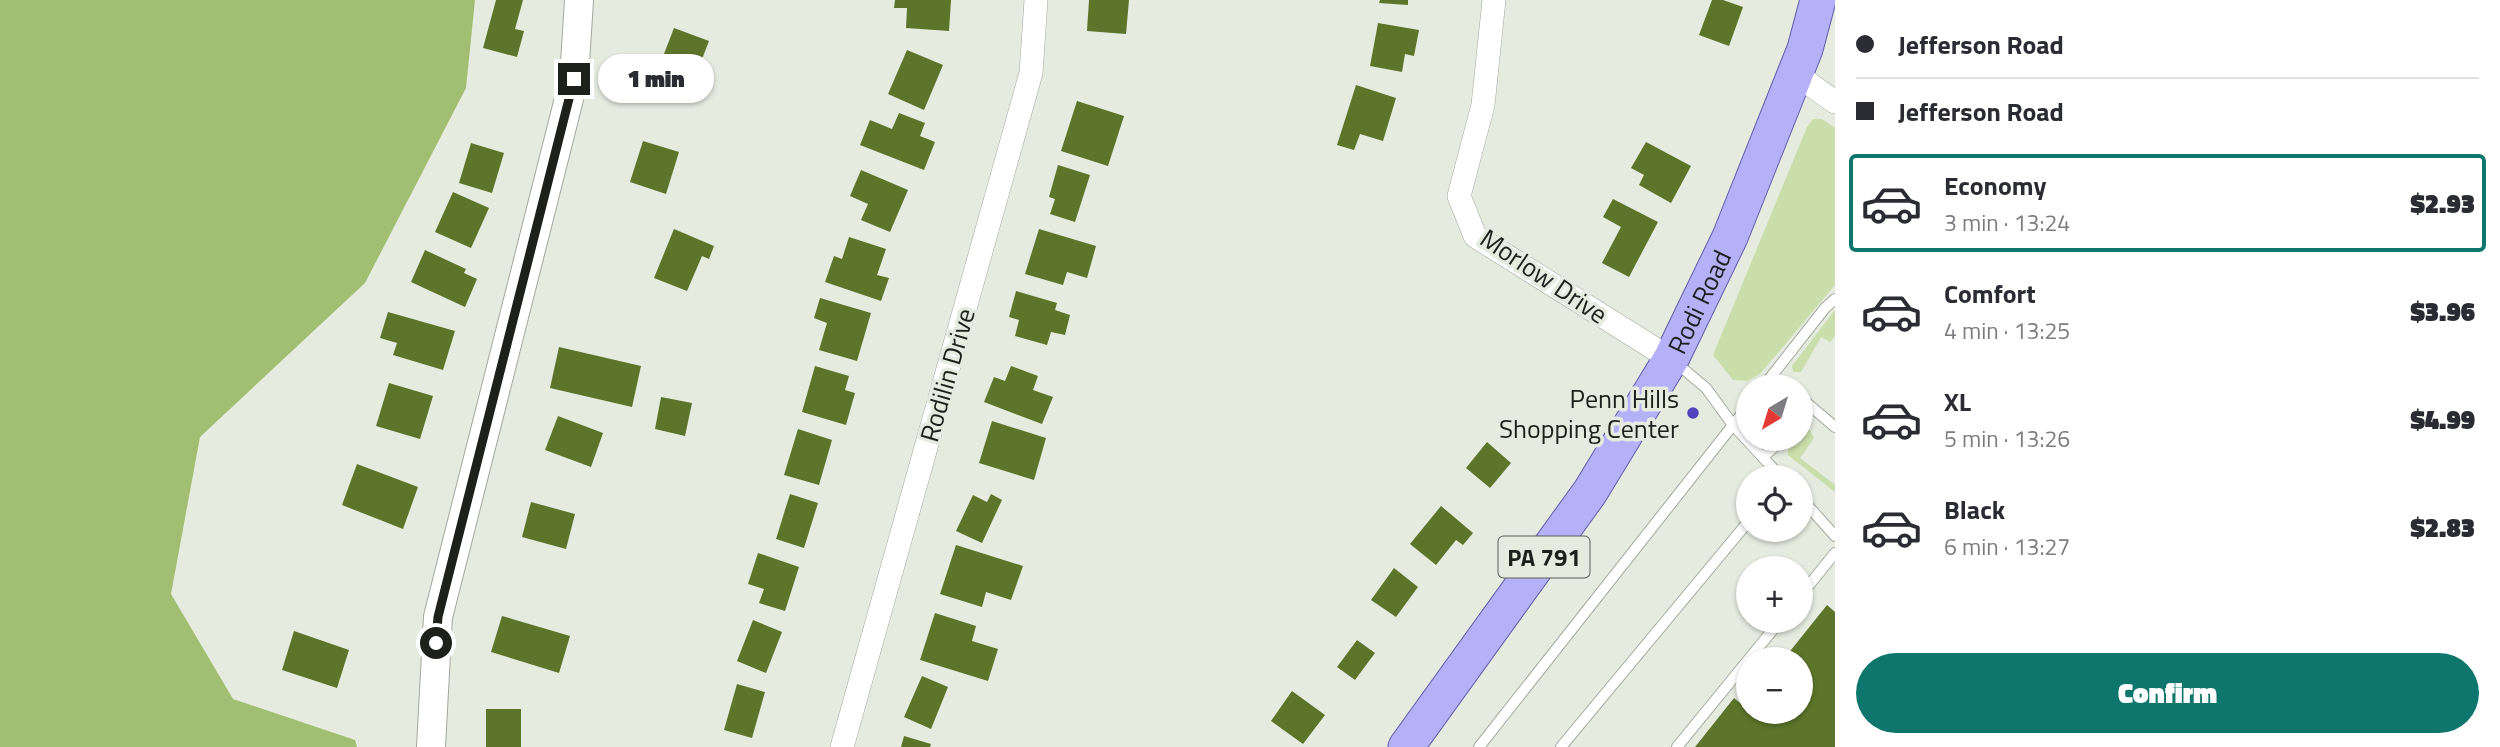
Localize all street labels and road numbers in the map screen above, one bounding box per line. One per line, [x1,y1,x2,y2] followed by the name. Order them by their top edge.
[1472,219,1616,333] street label: Morlow Drive
[1657,243,1741,360] street label: Rodi Road
[909,304,985,446] street label: Rodilin Drive
[1498,536,1590,578] road number: PA 791

